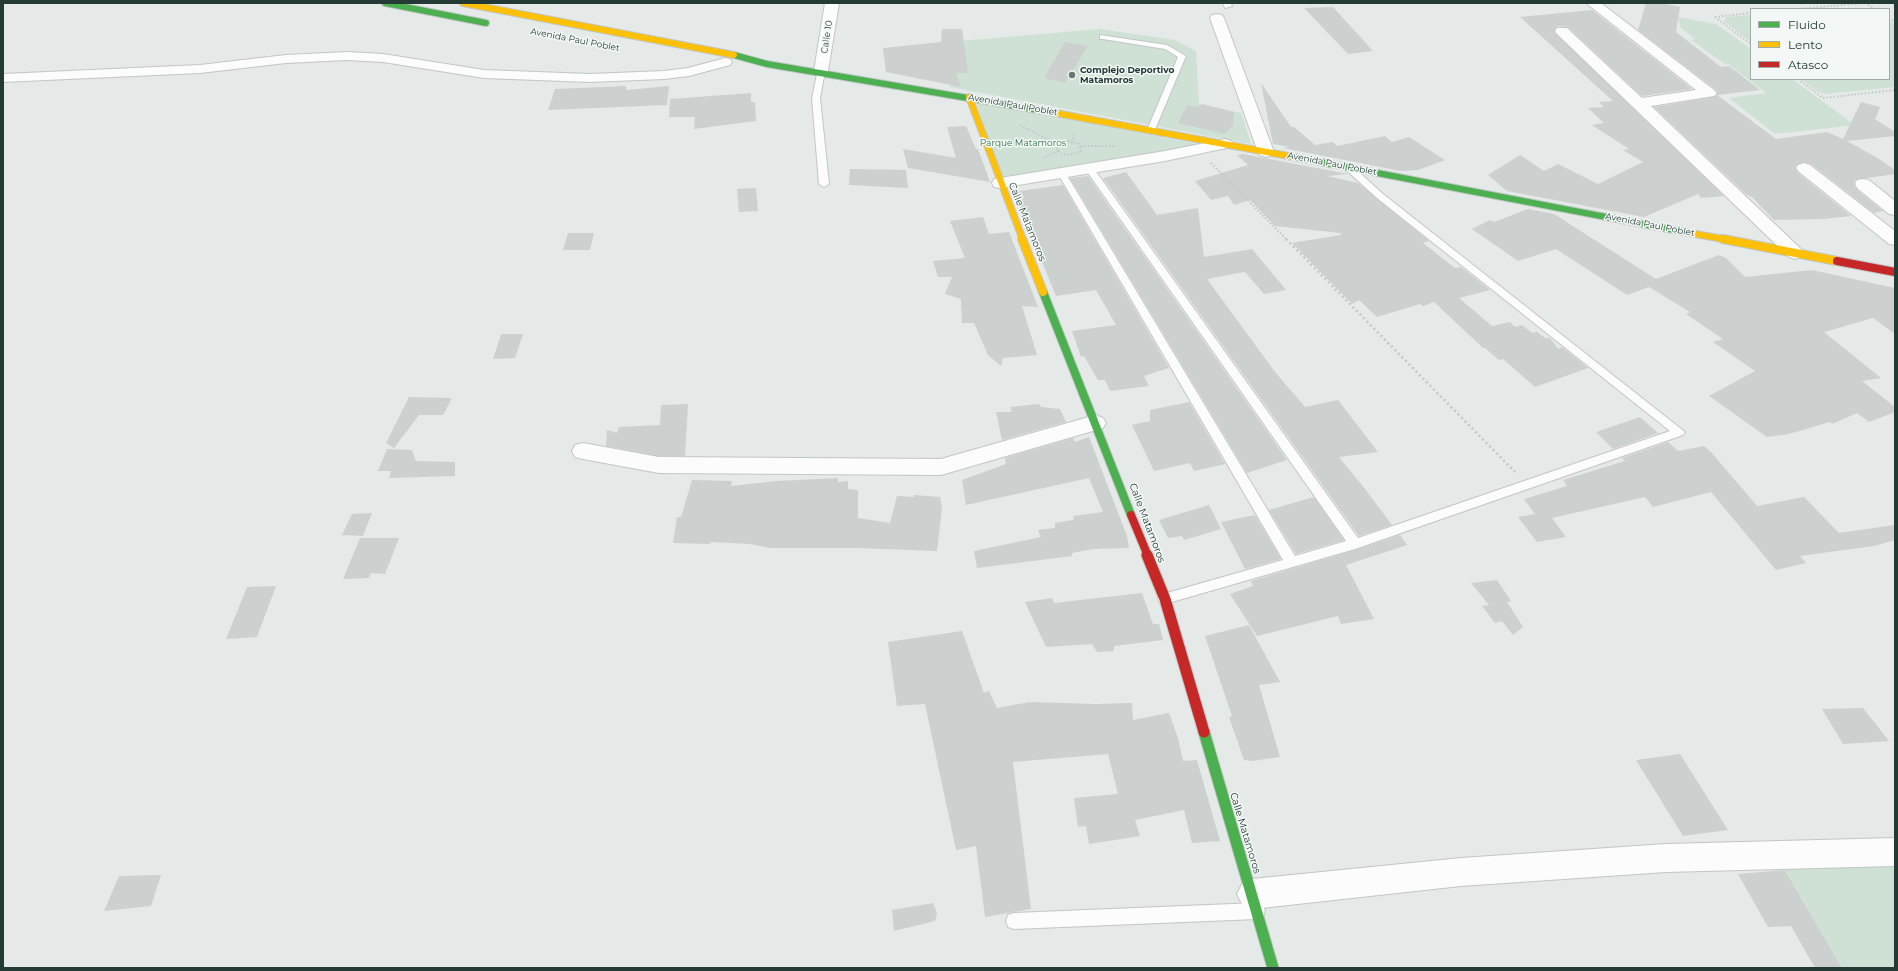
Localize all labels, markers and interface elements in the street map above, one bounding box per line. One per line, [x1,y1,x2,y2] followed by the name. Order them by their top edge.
[1750,8,1890,80] legend
[1788,17,1826,32] text: Fluido
[819,20,835,54] street label: Calle 10
[529,26,621,54] street label: Avenida Paul Poblet
[1788,37,1823,52] text: Lento
[1788,57,1828,72] text: Atasco
[1080,65,1174,86] place label: Complejo Deportivo Matamoros
[1067,70,1077,80] marker: Complejo Deportivo Matamoros
[967,92,1059,118] street label: Avenida Paul Poblet
[980,138,1066,148] park label: Parque Matamoros
[1286,150,1378,178] street label: Avenida Paul Poblet
[1006,181,1048,263] street label: Calle Matamoros
[1604,211,1696,239] street label: Avenida Paul Poblet
[1126,482,1168,564] street label: Calle Matamoros
[1227,791,1263,875] street label: Calle Matamoros

